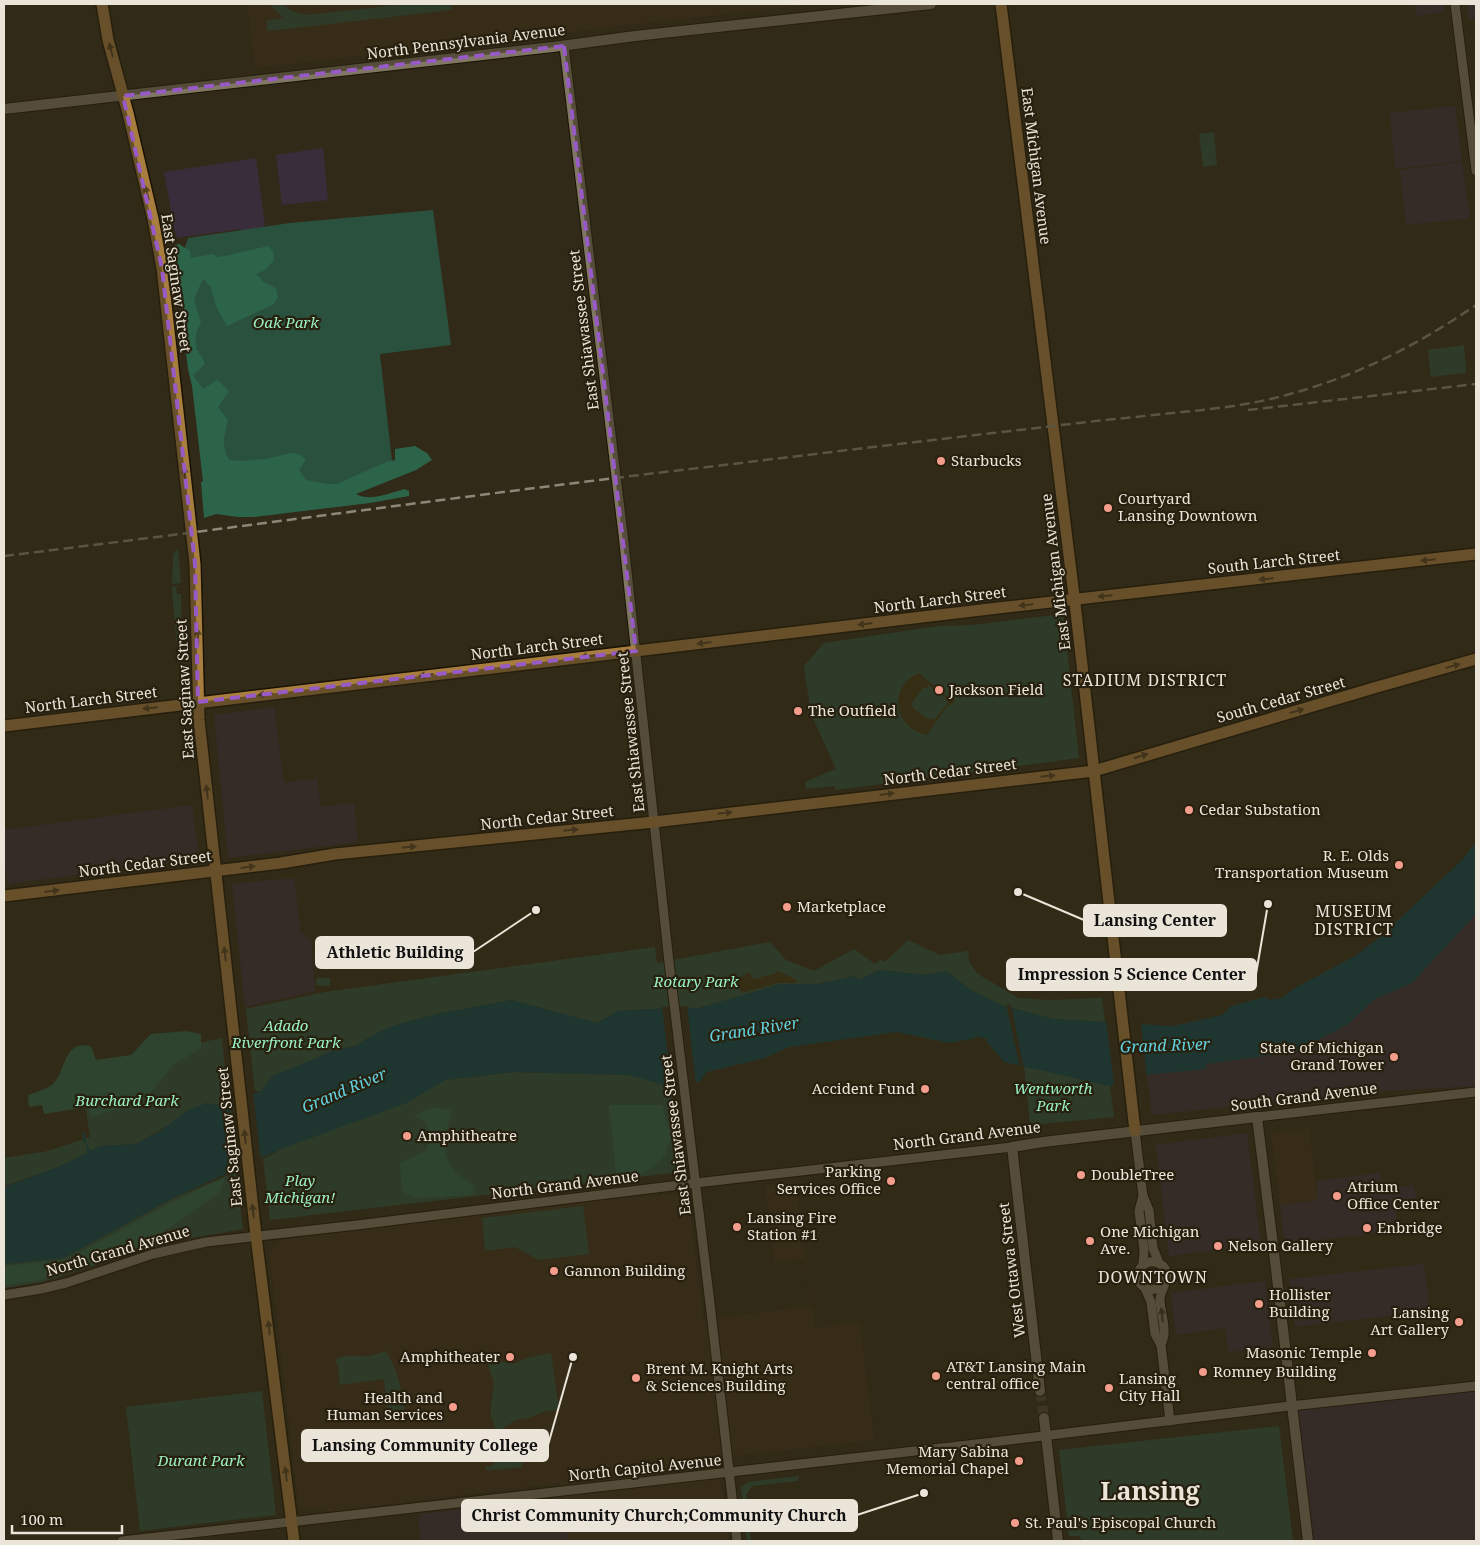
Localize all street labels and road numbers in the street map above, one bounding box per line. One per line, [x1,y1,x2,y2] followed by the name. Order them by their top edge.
[366,19,566,63] street label: North Pennsylvania Avenue
[1017,86,1057,246] street label: East Michigan Avenue
[157,212,197,354] street label: East Saginaw Street
[563,249,603,411] street label: East Shiawassee Street
[1035,492,1075,652] street label: East Michigan Avenue
[1207,544,1341,578] street label: South Larch Street
[872,581,1007,617] street label: North Larch Street
[170,619,198,759] street label: East Saginaw Street
[469,628,604,664] street label: North Larch Street
[612,651,648,813] street label: East Shiawassee Street
[1214,671,1347,727] street label: South Cedar Street
[23,681,158,717] street label: North Larch Street
[882,753,1017,789] street label: North Cedar Street
[479,800,614,834] street label: North Cedar Street
[77,845,212,881] street label: North Cedar Street
[655,1054,695,1216] street label: East Shiawassee Street
[212,1066,246,1208] street label: East Saginaw Street
[1230,1077,1378,1115] street label: South Grand Avenue
[892,1116,1042,1154] street label: North Grand Avenue
[490,1165,640,1203] street label: North Grand Avenue
[993,1201,1029,1339] street label: West Ottawa Street
[44,1220,192,1280] street label: North Grand Avenue
[567,1449,722,1485] street label: North Capitol Avenue

